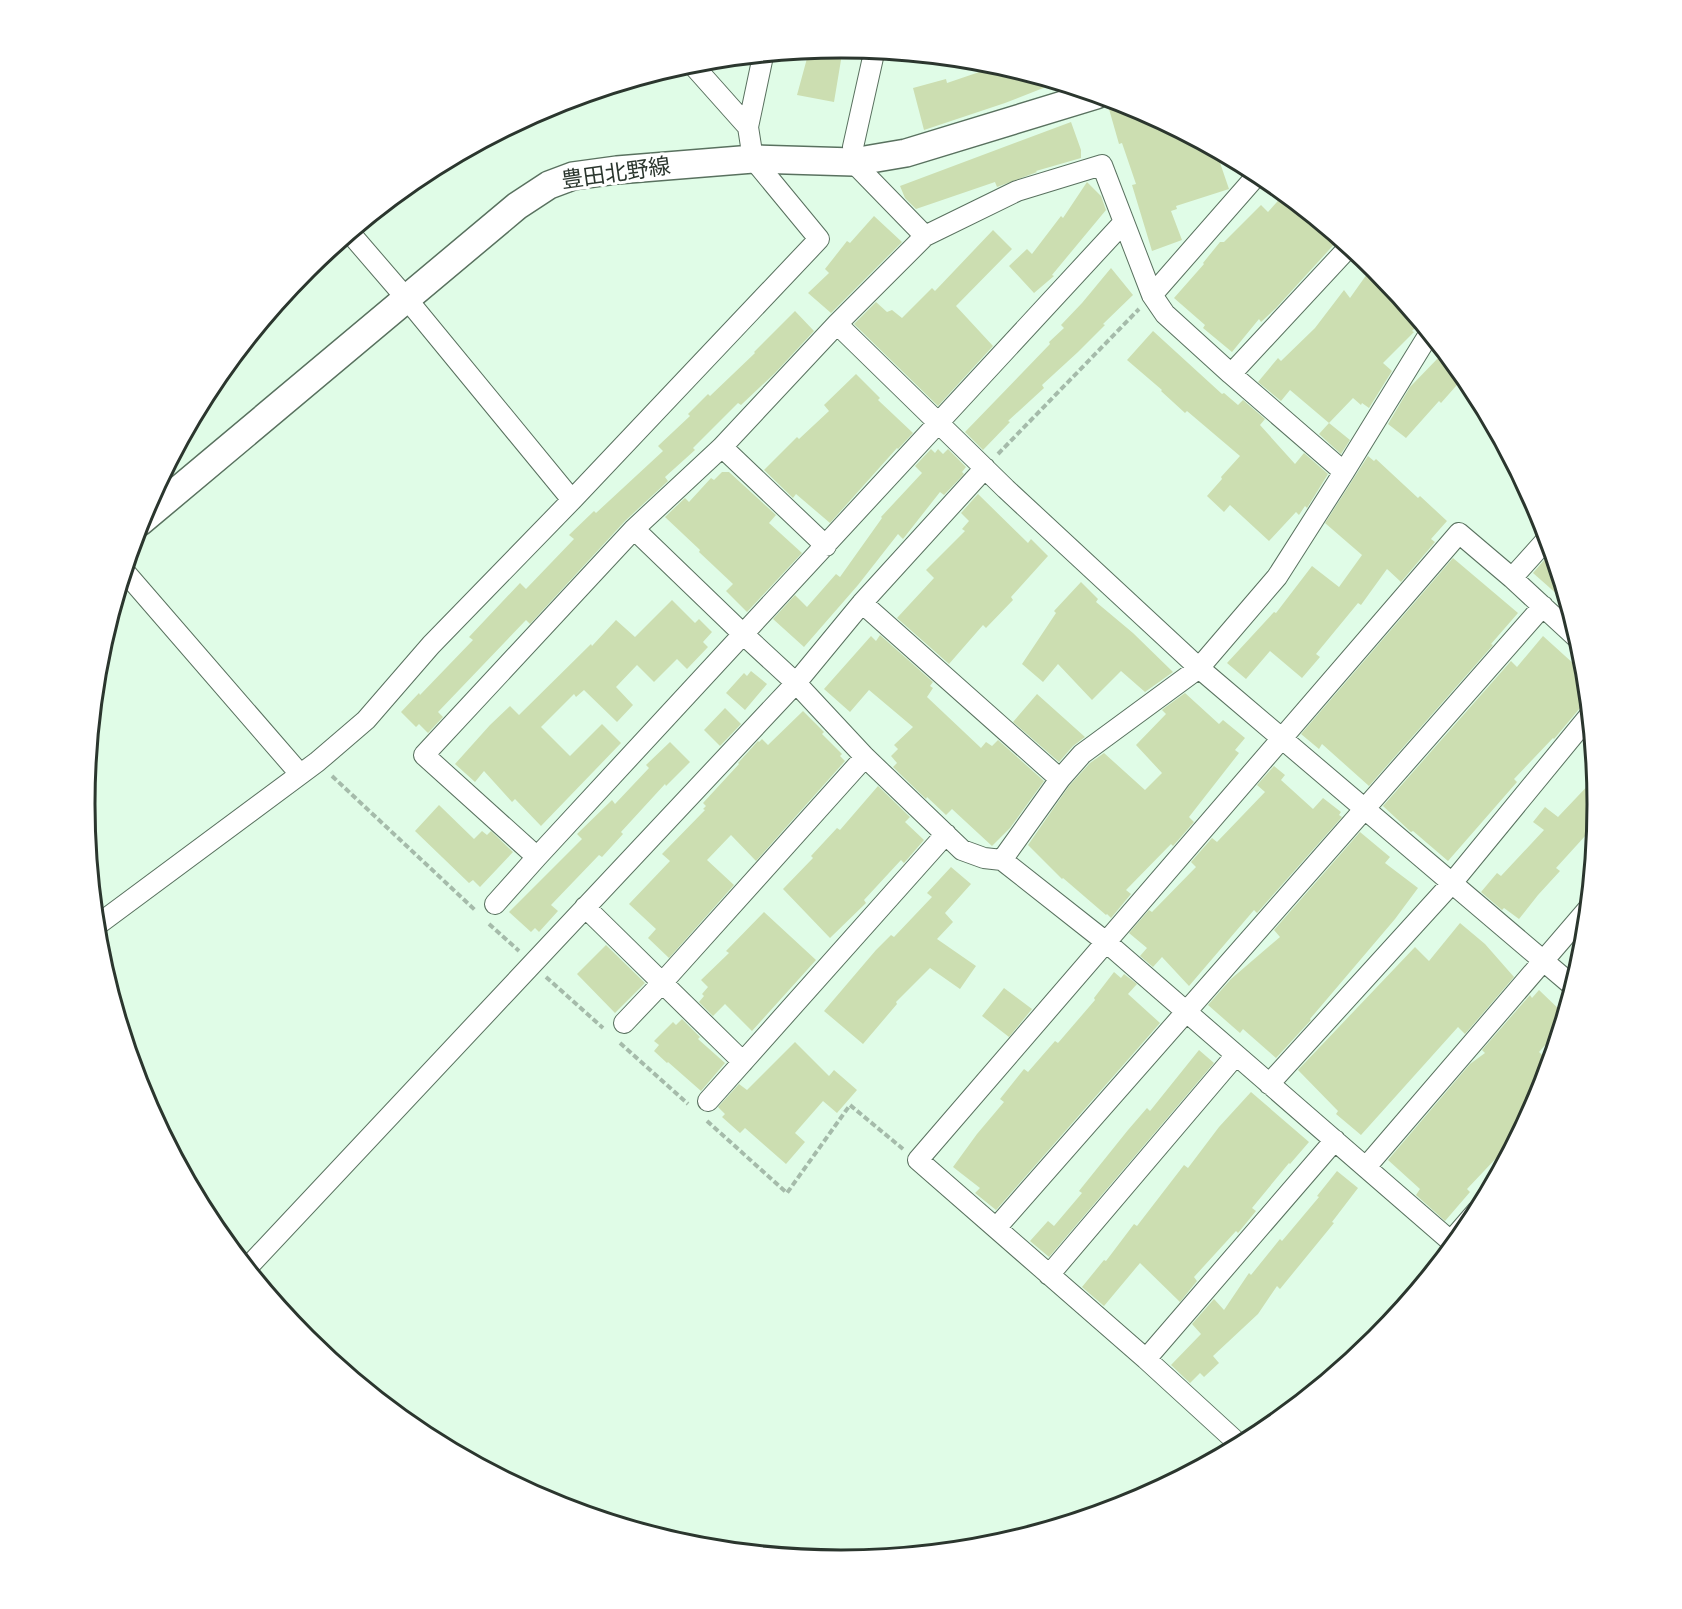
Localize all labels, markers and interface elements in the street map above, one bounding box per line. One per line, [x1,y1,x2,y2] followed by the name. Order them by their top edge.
[560,153,672,195] street label: 豊田北野線

